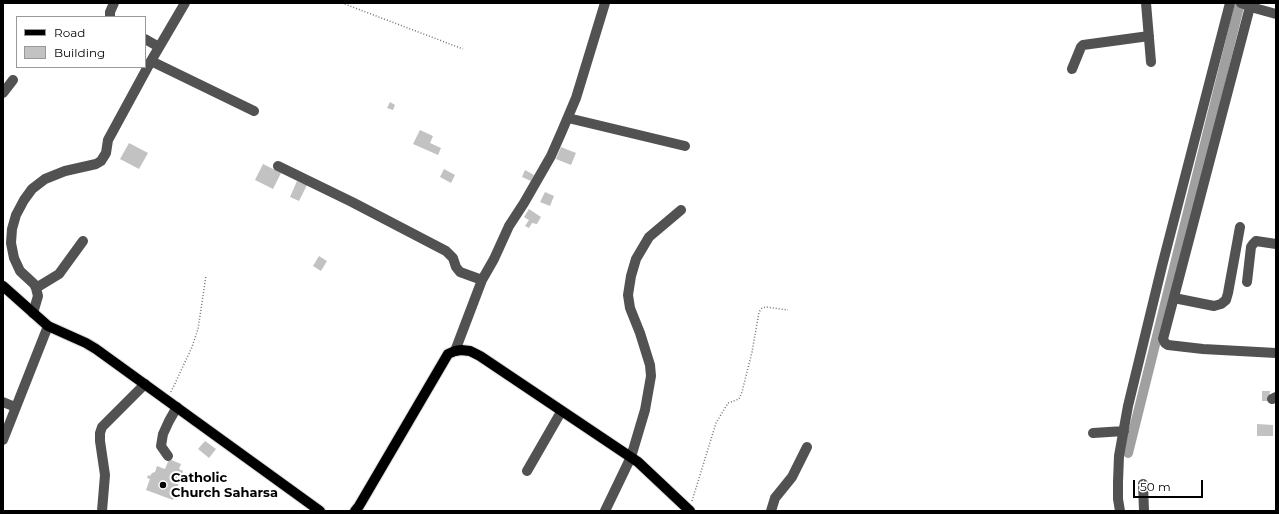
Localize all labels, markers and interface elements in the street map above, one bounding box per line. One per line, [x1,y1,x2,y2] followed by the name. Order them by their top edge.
[16,16,146,68] legend
[54,25,85,40] text: Road
[54,45,105,60] text: Building
[171,470,278,501] place label: Catholic Church Saharsa
[1135,472,1205,498] scale bar
[1140,479,1171,494] text: 50 m
[158,480,168,490] marker: Catholic Church Saharsa

